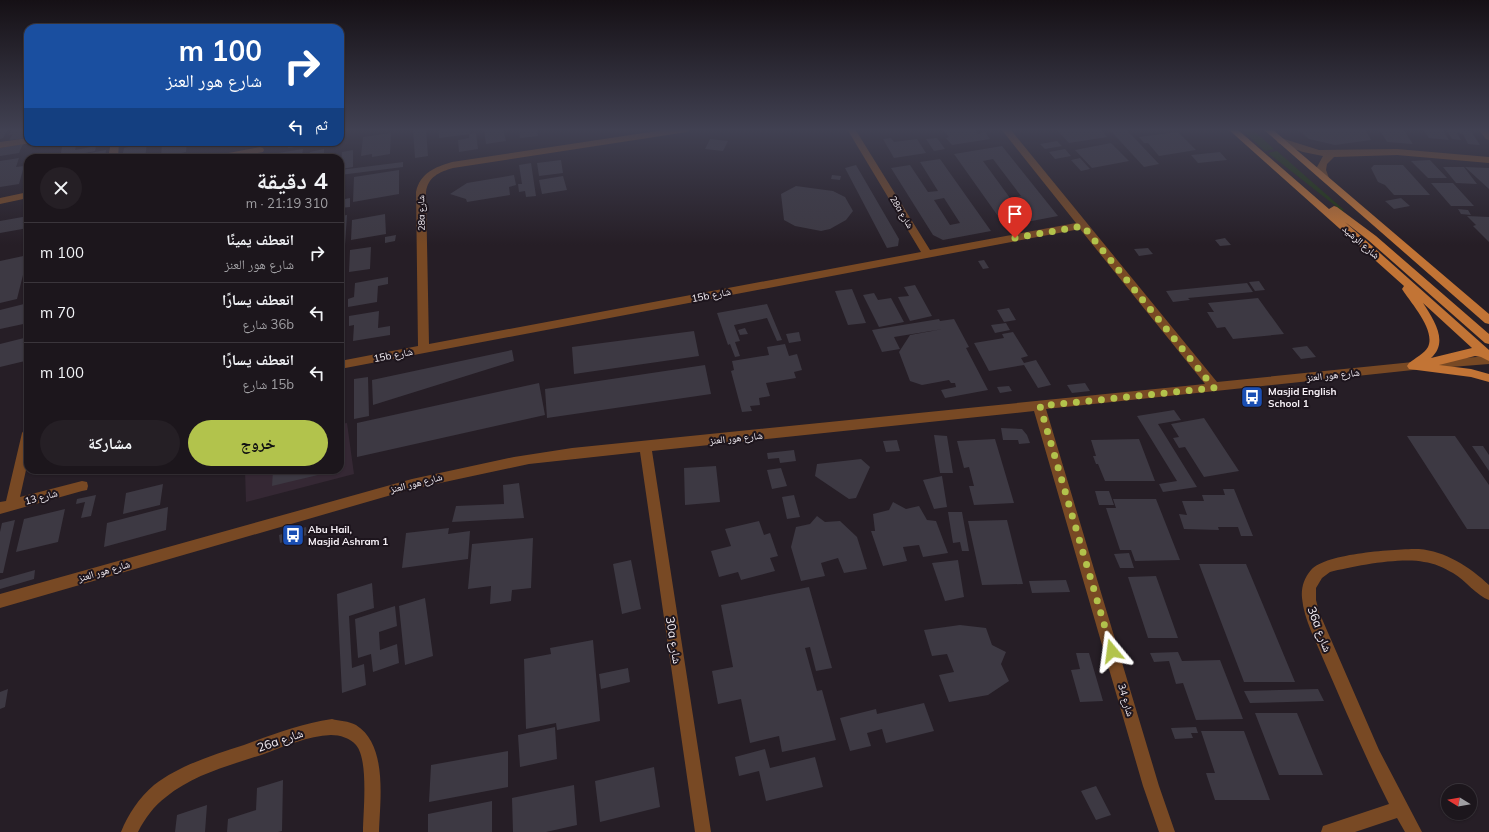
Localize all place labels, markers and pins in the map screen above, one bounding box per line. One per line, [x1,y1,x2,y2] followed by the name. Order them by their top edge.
[998,197,1032,238] pin
[1239,384,1265,410] bus stop icon: Masjid English School 1
[1268,385,1337,410] place label: Masjid English School 1
[280,522,306,548] bus stop icon: Abu Hail, Masjid Ashram 1
[308,523,388,548] place label: Abu Hail, Masjid Ashram 1

